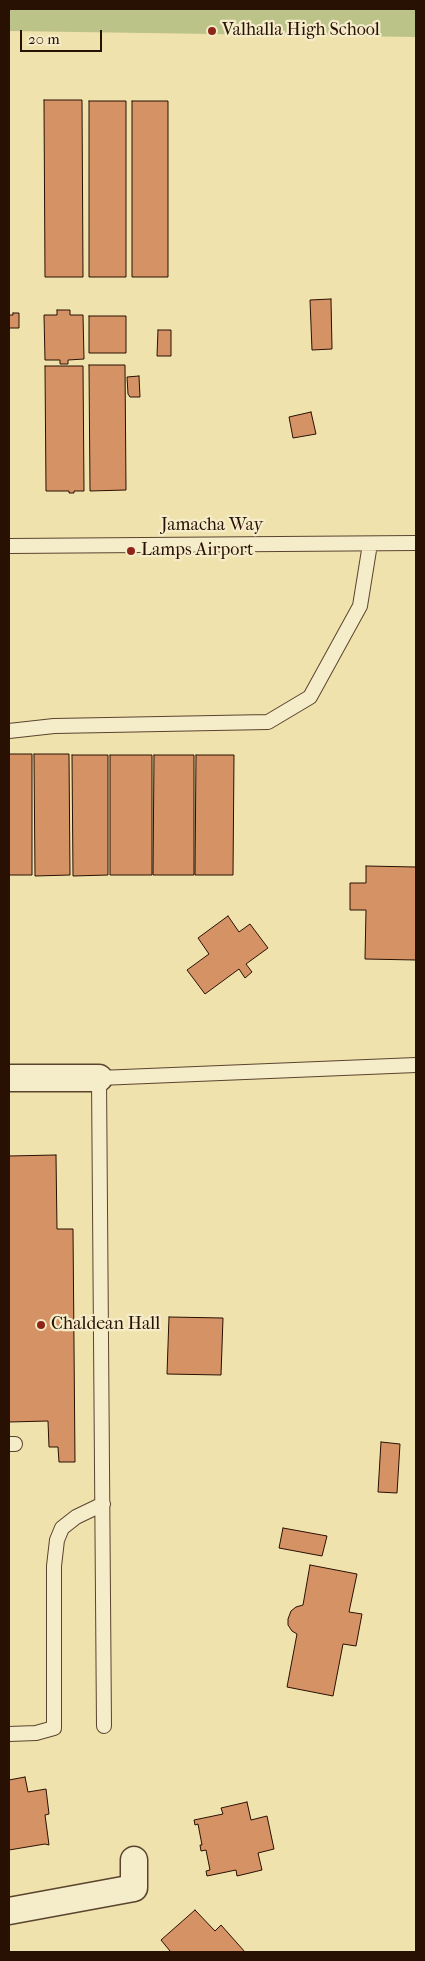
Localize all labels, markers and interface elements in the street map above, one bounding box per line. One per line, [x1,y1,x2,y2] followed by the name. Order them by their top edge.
[22,20,105,52] scale bar
[222,20,380,42] place label: Valhalla High School
[206,25,218,37] marker: Valhalla High School
[28,30,60,48] text: 20 m
[161,515,263,537] street label: Jamacha Way
[141,540,254,562] place label: Lamps Airport
[125,545,137,557] marker: Lamps Airport
[51,1314,160,1336] place label: Chaldean Hall
[35,1319,47,1331] marker: Chaldean Hall

